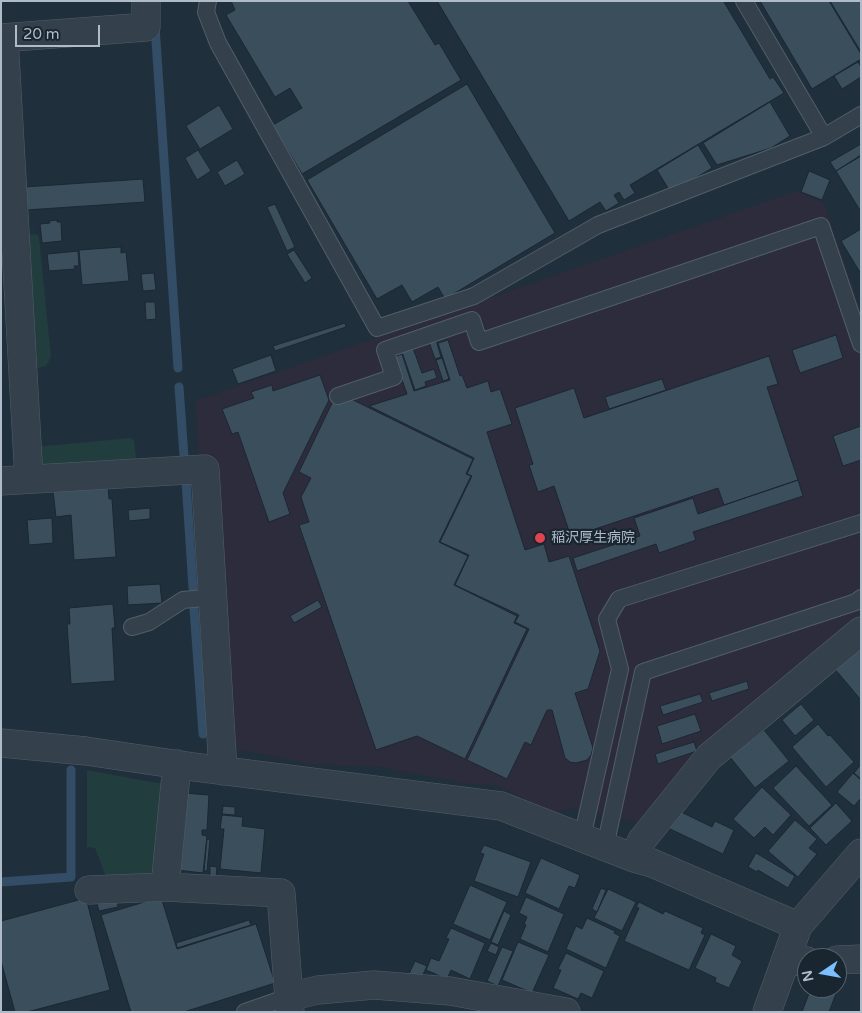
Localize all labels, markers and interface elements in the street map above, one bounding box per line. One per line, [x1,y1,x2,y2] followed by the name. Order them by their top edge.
[18,15,102,47] scale bar
[23,25,60,43] text: 20 m
[551,530,635,546] place label: 稲沢厚生病院
[533,531,547,545] marker: 稲沢厚生病院
[797,948,847,998] north arrow
[798,969,817,983] text: N

